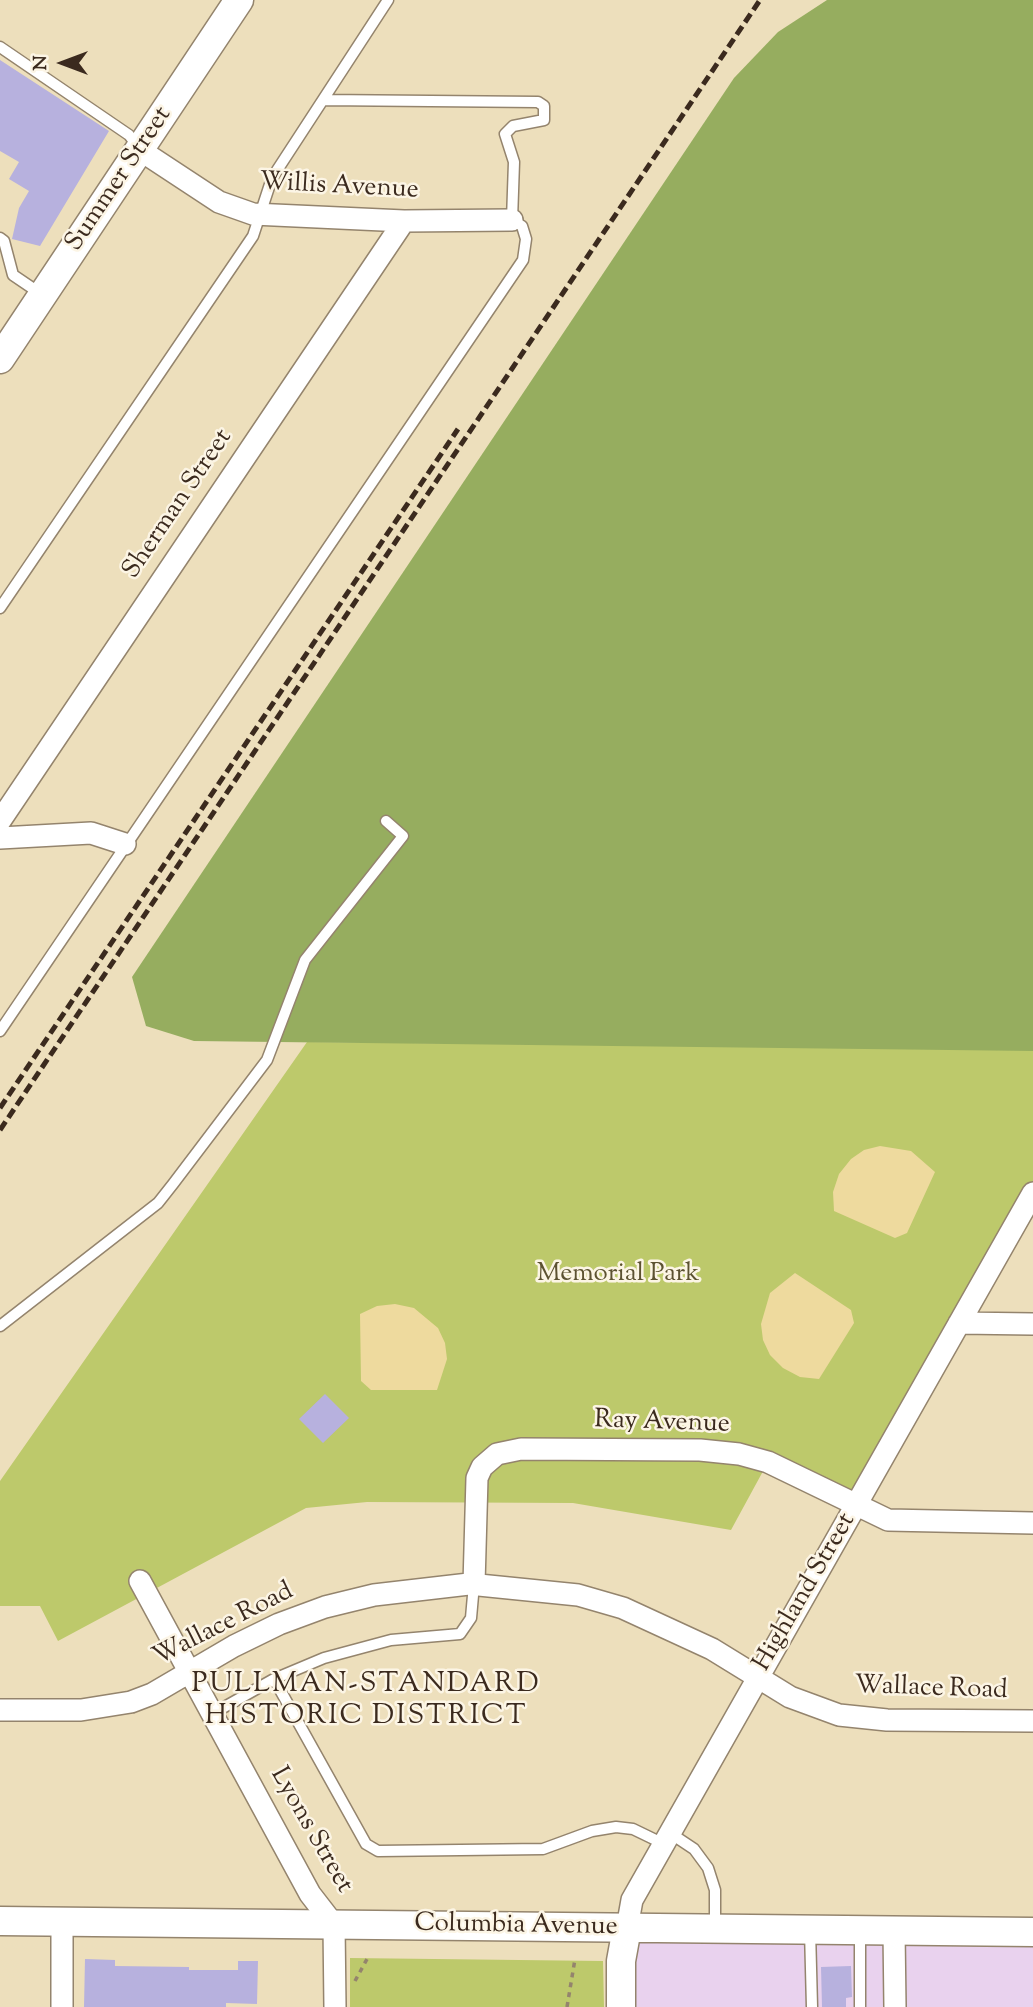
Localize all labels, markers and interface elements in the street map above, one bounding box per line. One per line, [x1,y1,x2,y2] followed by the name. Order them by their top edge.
[28,28,98,98] north arrow
[28,55,55,71] text: N
[60,102,180,258] street label: Summer Street
[259,168,419,208] street label: Willis Avenue
[117,424,241,586] street label: Sherman Street
[537,1260,699,1292] park label: Memorial Park
[594,1406,730,1442] street label: Ray Avenue
[748,1508,864,1678] street label: Highland Street
[149,1577,299,1675] street label: Wallace Road
[193,1669,539,1735] district label: PULLMAN-STANDARD HISTORIC DISTRICT
[854,1672,1008,1708] street label: Wallace Road
[262,1763,358,1899] street label: Lyons Street
[414,1910,618,1944] street label: Columbia Avenue

